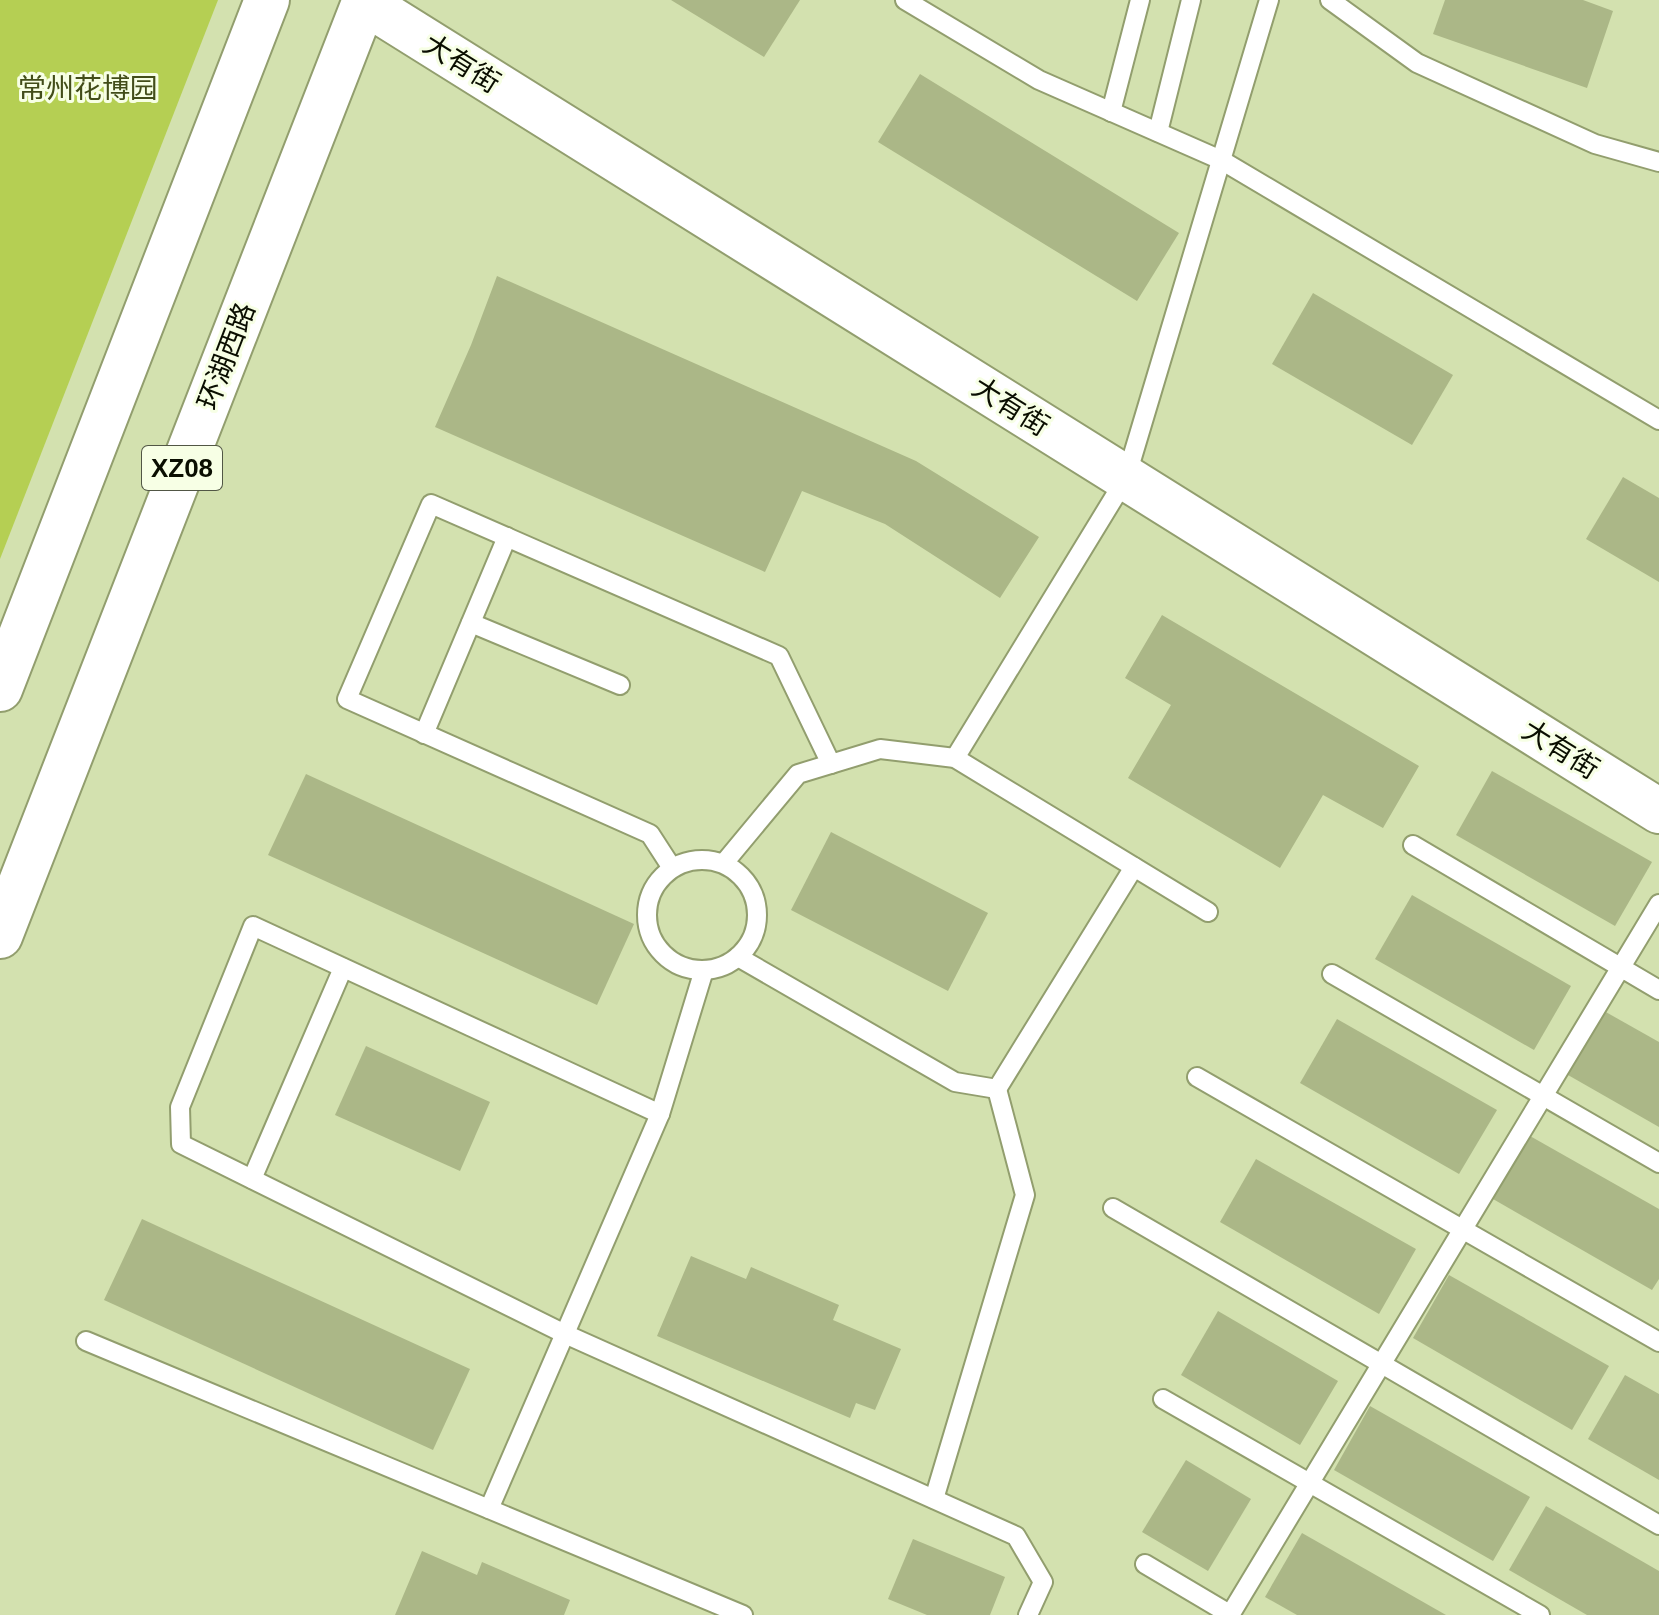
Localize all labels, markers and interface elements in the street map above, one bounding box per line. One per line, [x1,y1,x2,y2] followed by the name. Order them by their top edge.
[418,28,506,99] street label: 大有街
[18,73,158,104] park label: 常州花博园
[192,298,261,414] street label: 环湖西路
[967,371,1055,442] street label: 大有街
[142,446,222,490] road number: XZ08
[1517,714,1605,785] street label: 大有街

